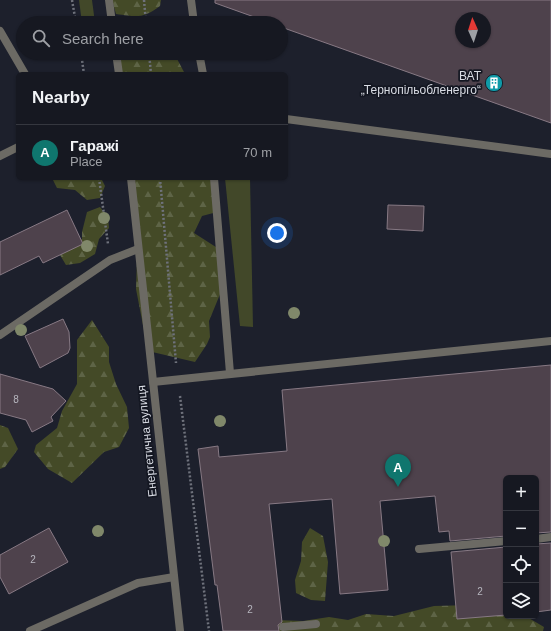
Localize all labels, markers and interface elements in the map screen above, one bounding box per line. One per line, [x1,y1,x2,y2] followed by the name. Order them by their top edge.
[455,12,491,48] north arrow
[16,16,288,60] search box
[30,27,52,49] icon: search
[62,30,144,47] text: Search here
[361,69,482,97] place label: ВАТ „Тернопільобленерго“
[484,73,504,93] building icon: ВАТ „Тернопільобленерго“
[32,88,90,107] text: Nearby
[70,137,119,154] text: Гаражі
[40,145,50,160] text: A
[243,145,272,160] text: 70 m
[70,154,103,169] text: Place
[267,223,287,243] your location
[134,384,160,498] street label: Енергетична вулиця
[13,394,19,405] house number: 8
[385,454,411,487] pin: A
[503,475,539,619] map controls
[503,475,539,511] button: +
[503,511,539,547] button: −
[503,547,539,583] button: locate
[30,554,36,565] house number: 2
[503,583,539,619] button: layers
[477,586,483,597] house number: 2
[247,604,253,615] house number: 2

